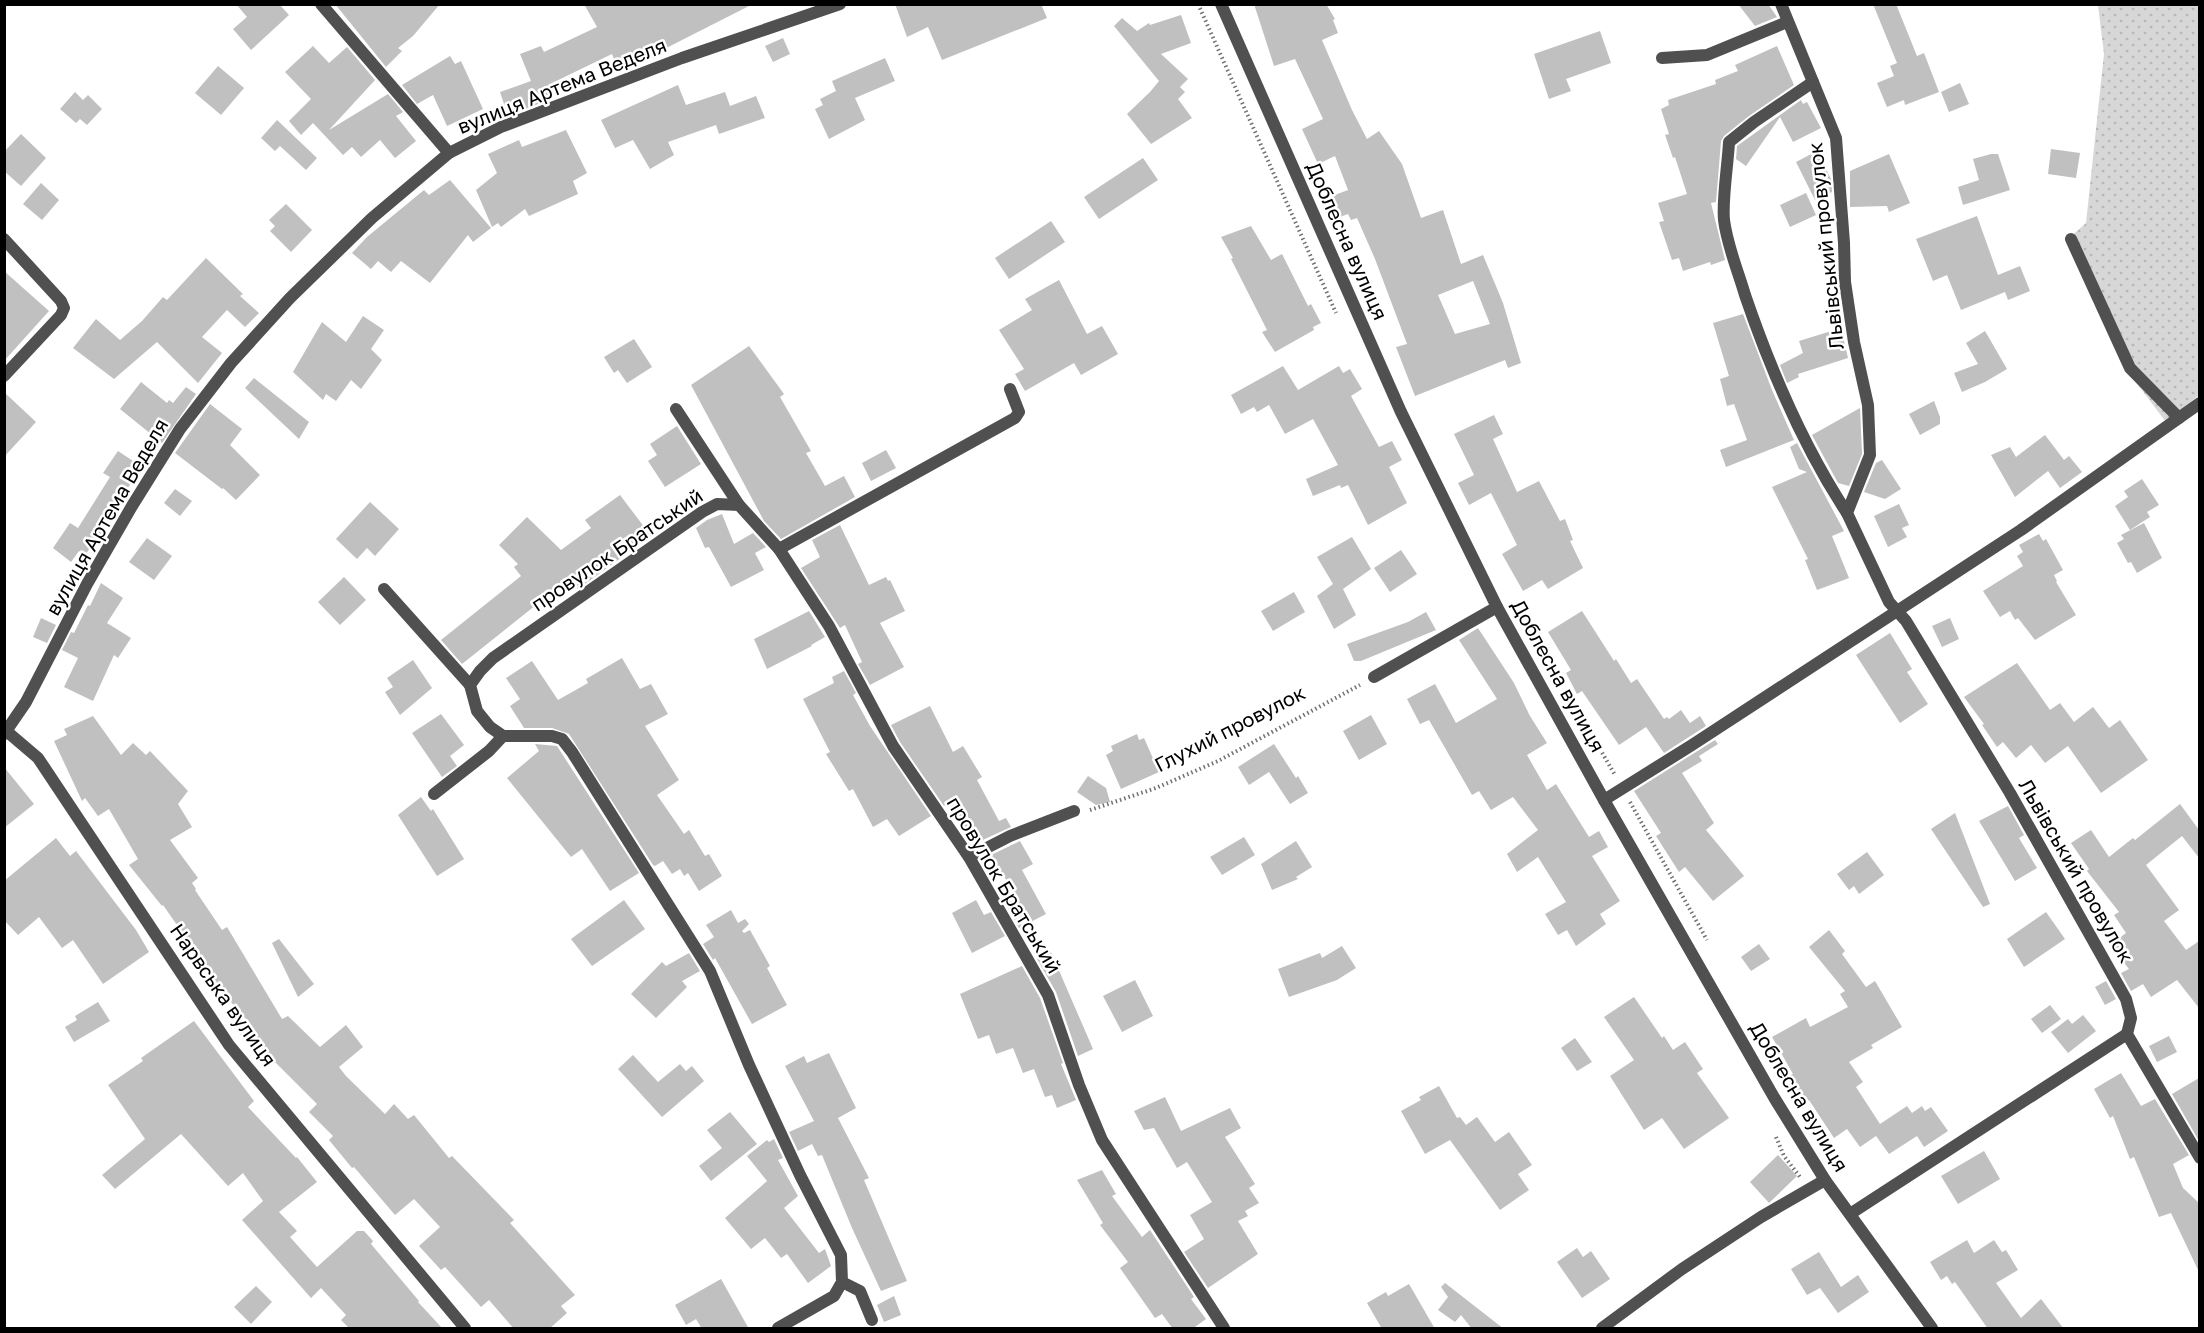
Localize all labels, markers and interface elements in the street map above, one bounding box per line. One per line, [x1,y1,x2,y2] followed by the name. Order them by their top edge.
[454,32,670,138] street label: вулиця Артема Веделя
[1802,141,1848,351] street label: Львівський провулок
[1302,158,1394,323] street label: Доблесна вулиця
[40,414,172,619] street label: вулиця Артема Веделя
[526,483,707,616] street label: провулок Братський
[1507,595,1611,756] street label: Доблесна вулиця
[1150,680,1309,776] street label: Глухий провулок
[2014,774,2139,967] street label: Львівський провулок
[943,792,1067,977] street label: провулок Братський
[166,918,282,1070] street label: Нарвська вулиця
[1746,1017,1854,1176] street label: Доблесна вулиця

